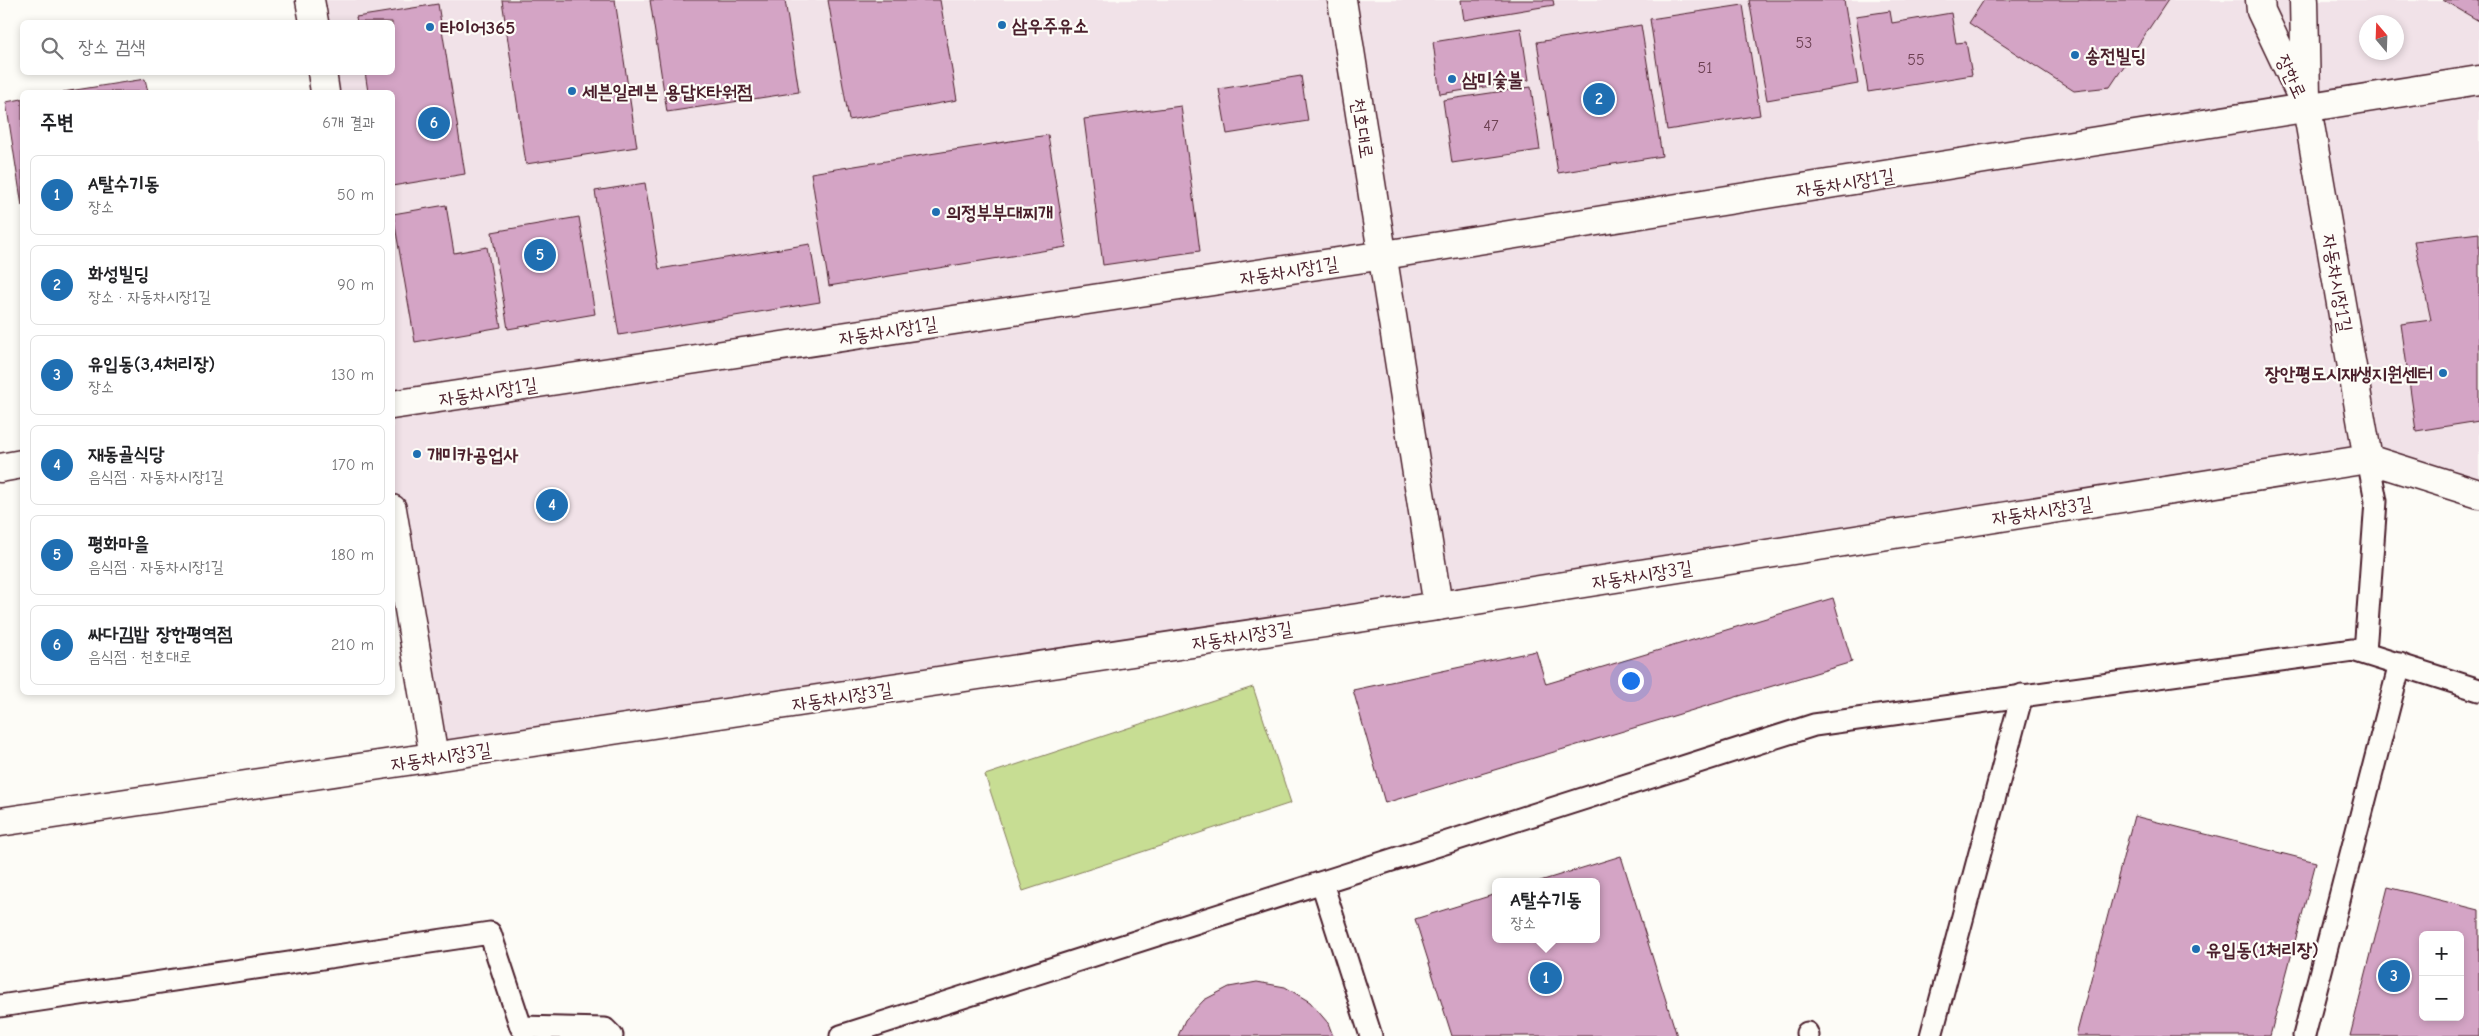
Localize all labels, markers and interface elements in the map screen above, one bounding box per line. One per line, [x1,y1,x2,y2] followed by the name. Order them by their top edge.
[1012,15,1088,37] place label: 삼우주유소
[2359,15,2404,60] north arrow
[440,17,515,39] place label: 타이어365
[996,19,1008,31] marker: 삼우주유소
[20,20,395,75] search box
[424,21,436,33] marker: 타이어365
[38,34,66,62] icon: search
[1796,34,1812,52] house number: 53
[78,36,146,58] text: 장소 검색
[2085,45,2146,67] place label: 송전빌딩
[2069,49,2081,61] marker: 송전빌딩
[1907,51,1925,69] house number: 55
[2271,51,2311,102] street label: 장한로
[1697,59,1713,77] house number: 51
[1462,69,1523,91] place label: 삼미숯불
[1446,73,1458,85] marker: 삼미숯불
[1583,80,1615,118] pin: 2
[582,81,753,103] place label: 세븐일레븐 용답K타워점
[566,85,578,97] marker: 세븐일레븐 용답K타워점
[1346,96,1378,160] street label: 천호대로
[418,104,450,142] pin: 6
[40,110,74,134] text: 주변
[322,114,375,132] text: 6개 결과
[1483,117,1499,135] house number: 47
[1794,164,1896,202] street label: 자동차시장1길
[88,173,160,195] text: A탈수기동
[54,186,60,204] text: 1
[337,186,374,204] text: 50 m
[88,198,114,216] text: 장소
[946,202,1053,224] place label: 의정부부대찌개
[930,206,942,218] marker: 의정부부대찌개
[2318,232,2356,334] street label: 자동차시장1길
[524,236,556,274] pin: 5
[1238,252,1340,290] street label: 자동차시장1길
[88,263,149,285] text: 화성빌딩
[53,276,61,294] text: 2
[337,276,374,294] text: 90 m
[88,288,211,306] text: 장소 · 자동차시장1길
[837,312,939,350] street label: 자동차시장1길
[88,353,215,375] text: 유입동(3,4처리장)
[2265,363,2433,385] place label: 장안평도시재생지원센터
[53,366,61,384] text: 3
[331,366,374,384] text: 130 m
[2437,367,2449,379] marker: 장안평도시재생지원센터
[437,373,539,411] street label: 자동차시장1길
[88,378,114,396] text: 장소
[88,443,164,465] text: 재동골식당
[427,444,519,466] place label: 개미카공업사
[411,448,423,460] marker: 개미카공업사
[53,456,61,474] text: 4
[332,456,374,474] text: 170 m
[88,468,224,486] text: 음식점 · 자동차시장1길
[536,486,568,524] pin: 4
[1990,492,2094,530] street label: 자동차시장3길
[88,533,149,555] text: 평화마을
[53,546,61,564] text: 5
[331,546,374,564] text: 180 m
[1590,556,1694,594] street label: 자동차시장3길
[88,558,224,576] text: 음식점 · 자동차시장1길
[1190,617,1294,655] street label: 자동차시장3길
[88,623,232,645] text: 싸다김밥 장한평역점
[53,636,61,654] text: 6
[331,636,374,654] text: 210 m
[88,648,192,666] text: 음식점 · 천호대로
[1618,668,1644,694] your location
[790,678,894,716] street label: 자동차시장3길
[389,738,493,776] street label: 자동차시장3길
[1492,878,1600,943] popup
[1510,889,1582,911] text: A탈수기동
[1510,914,1536,932] text: 장소
[2419,931,2464,1021] map controls
[2419,931,2464,976] button: +
[2206,939,2319,961] place label: 유입동(1처리장)
[2190,943,2202,955] marker: 유입동(1처리장)
[2378,957,2410,995] pin: 3
[1530,959,1562,997] pin: 1
[2419,976,2464,1021] button: −

